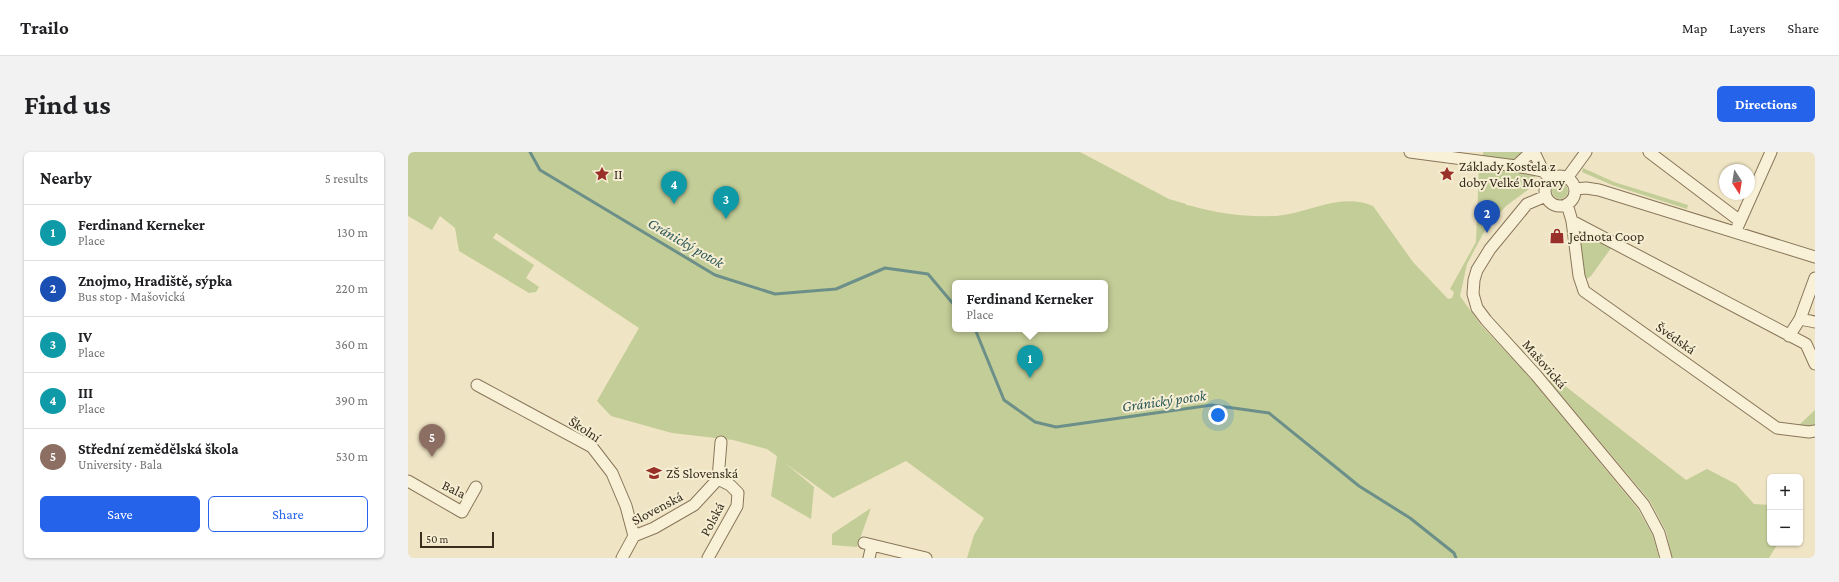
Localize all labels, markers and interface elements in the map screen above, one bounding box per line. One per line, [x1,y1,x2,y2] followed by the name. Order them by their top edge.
[20,17,69,38] text: Trailo
[1682,20,1707,36] text: Map
[1729,20,1766,36] text: Layers
[1788,20,1819,36] text: Share
[1717,86,1815,122] button: Directions
[24,89,111,120] text: Find us
[1459,158,1565,190] place label: Základy Kostela z doby Velké Moravy
[1719,164,1755,200] north arrow
[593,165,611,183] place icon: II
[1438,165,1456,183] place icon: Základy Kostela z doby Velké Moravy
[614,166,622,182] place label: II
[40,169,92,188] text: Nearby
[325,171,368,186] text: 5 results
[661,171,687,204] pin: 4
[713,186,739,219] pin: 3
[1474,200,1500,233] pin: 2
[645,215,728,273] water label: Gránický potok
[78,217,205,233] text: Ferdinand Kerneker
[51,225,55,240] text: 1
[337,225,368,240] text: 130 m
[1548,227,1566,245] shop icon: Jednota Coop
[1567,228,1644,244] place label: Jednota Coop
[78,233,105,248] text: Place
[78,273,232,289] text: Znojmo, Hradiště, sýpka
[952,280,1108,332] popup
[50,281,56,296] text: 2
[335,281,368,296] text: 220 m
[78,289,185,304] text: Bus stop · Mašovická
[966,291,1094,307] text: Ferdinand Kerneker
[966,307,994,322] text: Place
[1653,319,1699,358] street label: Švédská
[78,329,92,345] text: IV
[1519,336,1571,392] street label: Mašovická
[50,337,56,352] text: 3
[335,337,368,352] text: 360 m
[78,345,105,360] text: Place
[1017,345,1043,378] pin: 1
[78,385,93,401] text: III
[1121,387,1209,416] water label: Gránický potok
[49,393,57,408] text: 4
[335,393,368,408] text: 390 m
[78,401,105,416] text: Place
[1208,405,1228,425] your location
[566,413,604,445] street label: Školní
[419,424,445,457] pin: 5
[78,441,239,457] text: Střední zemědělská škola
[50,449,56,464] text: 5
[336,449,368,464] text: 530 m
[78,457,162,472] text: University · Bala
[645,464,663,482] school or university icon: ZŠ Slovenská
[666,465,739,481] place label: ZŠ Slovenská
[1767,474,1803,546] map controls
[1767,474,1803,510] button: +
[440,476,469,502] street label: Bala
[629,488,686,528] street label: Slovenská
[40,496,200,532] button: Save
[208,496,368,532] button: Share
[696,499,728,539] street label: Polská
[1767,510,1803,546] button: −
[420,530,494,549] scale bar
[426,533,448,545] text: 50 m

